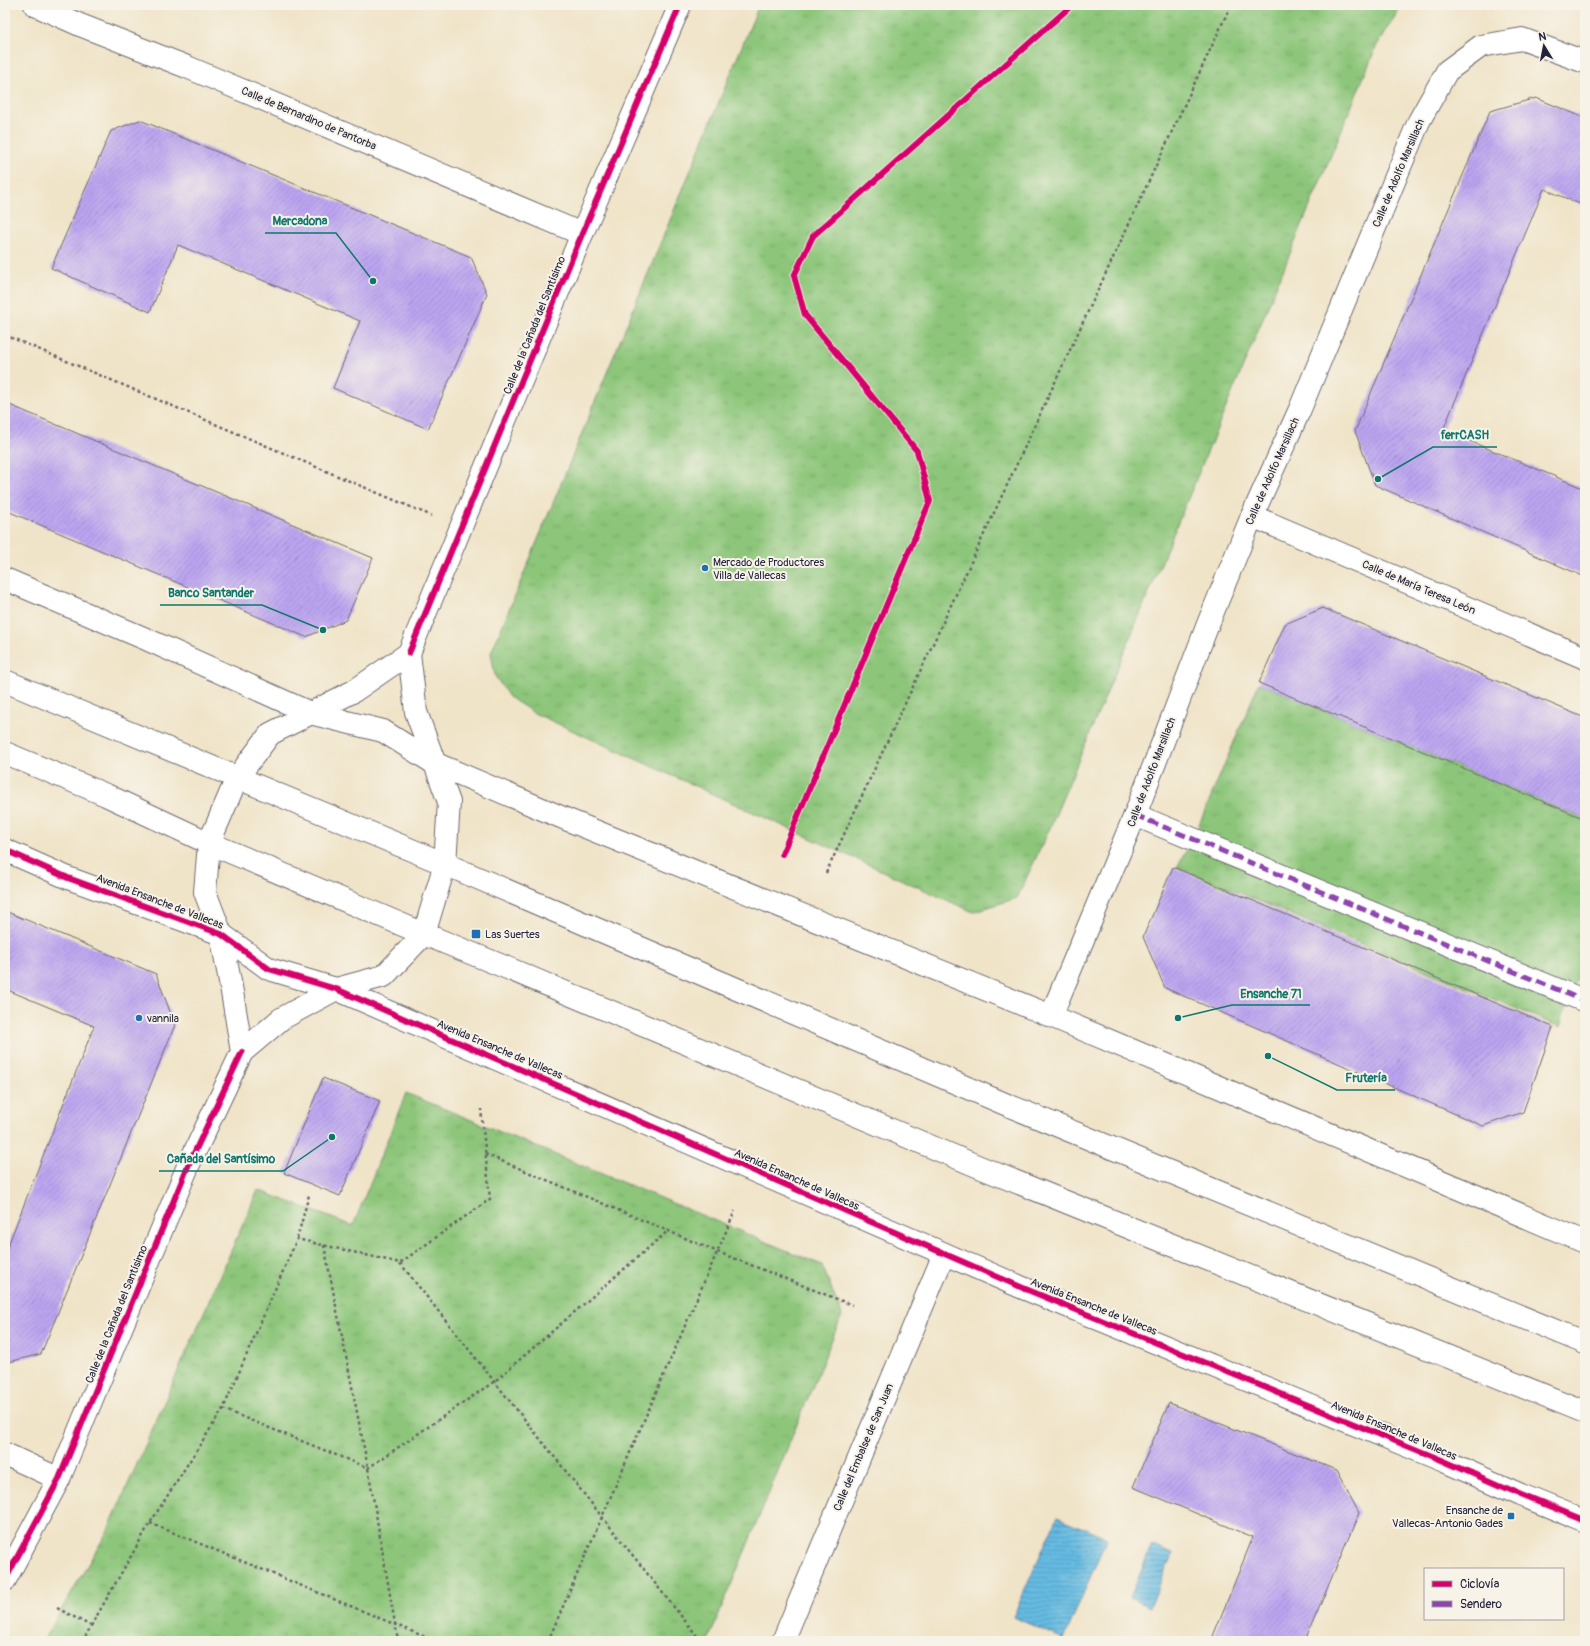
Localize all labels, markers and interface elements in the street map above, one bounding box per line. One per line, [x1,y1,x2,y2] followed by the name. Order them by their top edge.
[1524,26,1564,66] north arrow
[1538,29,1548,44] text: N
[239,84,378,153] street label: Calle de Bernardino de Pantorba
[1370,117,1427,229] street label: Calle de Adolfo Marsillach
[265,209,336,233] callout: Mercadona
[273,214,328,229] text: Mercadona
[501,254,568,396] street label: Calle de la Cañada del Santísimo
[1243,416,1302,527] street label: Calle de Adolfo Marsillach
[1433,423,1497,447] callout: ferrCASH
[1441,428,1490,443] text: ferrCASH
[713,556,824,582] place label: Mercado de Productores Villa de Vallecas
[1360,558,1478,617] street label: Calle de María Teresa León
[700,563,710,573] marker: Mercado de Productores Villa de Vallecas
[160,581,262,605] callout: Banco Santander
[168,586,255,601] text: Banco Santander
[1125,716,1178,829] street label: Calle de Adolfo Marsillach
[94,871,225,932] street label: Avenida Ensanche de Vallecas
[470,928,482,940] marker: Las Suertes
[485,928,540,941] place label: Las Suertes
[1232,981,1310,1005] callout: Ensanche 71
[1240,987,1302,1002] text: Ensanche 71
[146,1012,179,1025] place label: vannila
[134,1013,144,1023] marker: vannila
[435,1017,565,1082] street label: Avenida Ensanche de Vallecas
[1337,1066,1395,1090] callout: Frutería
[1345,1071,1387,1086] text: Frutería
[732,1146,861,1213] street label: Avenida Ensanche de Vallecas
[159,1147,283,1171] callout: Cañada del Santísimo
[167,1152,276,1167] text: Cañada del Santísimo
[83,1243,150,1385] street label: Calle de la Cañada del Santísimo
[1029,1275,1159,1338] street label: Avenida Ensanche de Vallecas
[831,1382,896,1513] street label: Calle del Embalse de San Juan
[1329,1398,1459,1463] street label: Avenida Ensanche de Vallecas
[1392,1504,1504,1530] place label: Ensanche de Vallecas-Antonio Gades
[1506,1511,1516,1521] marker: Ensanche de Vallecas-Antonio Gades
[1424,1568,1564,1620] legend
[1460,1577,1500,1592] text: Ciclovía
[1460,1597,1502,1612] text: Sendero

